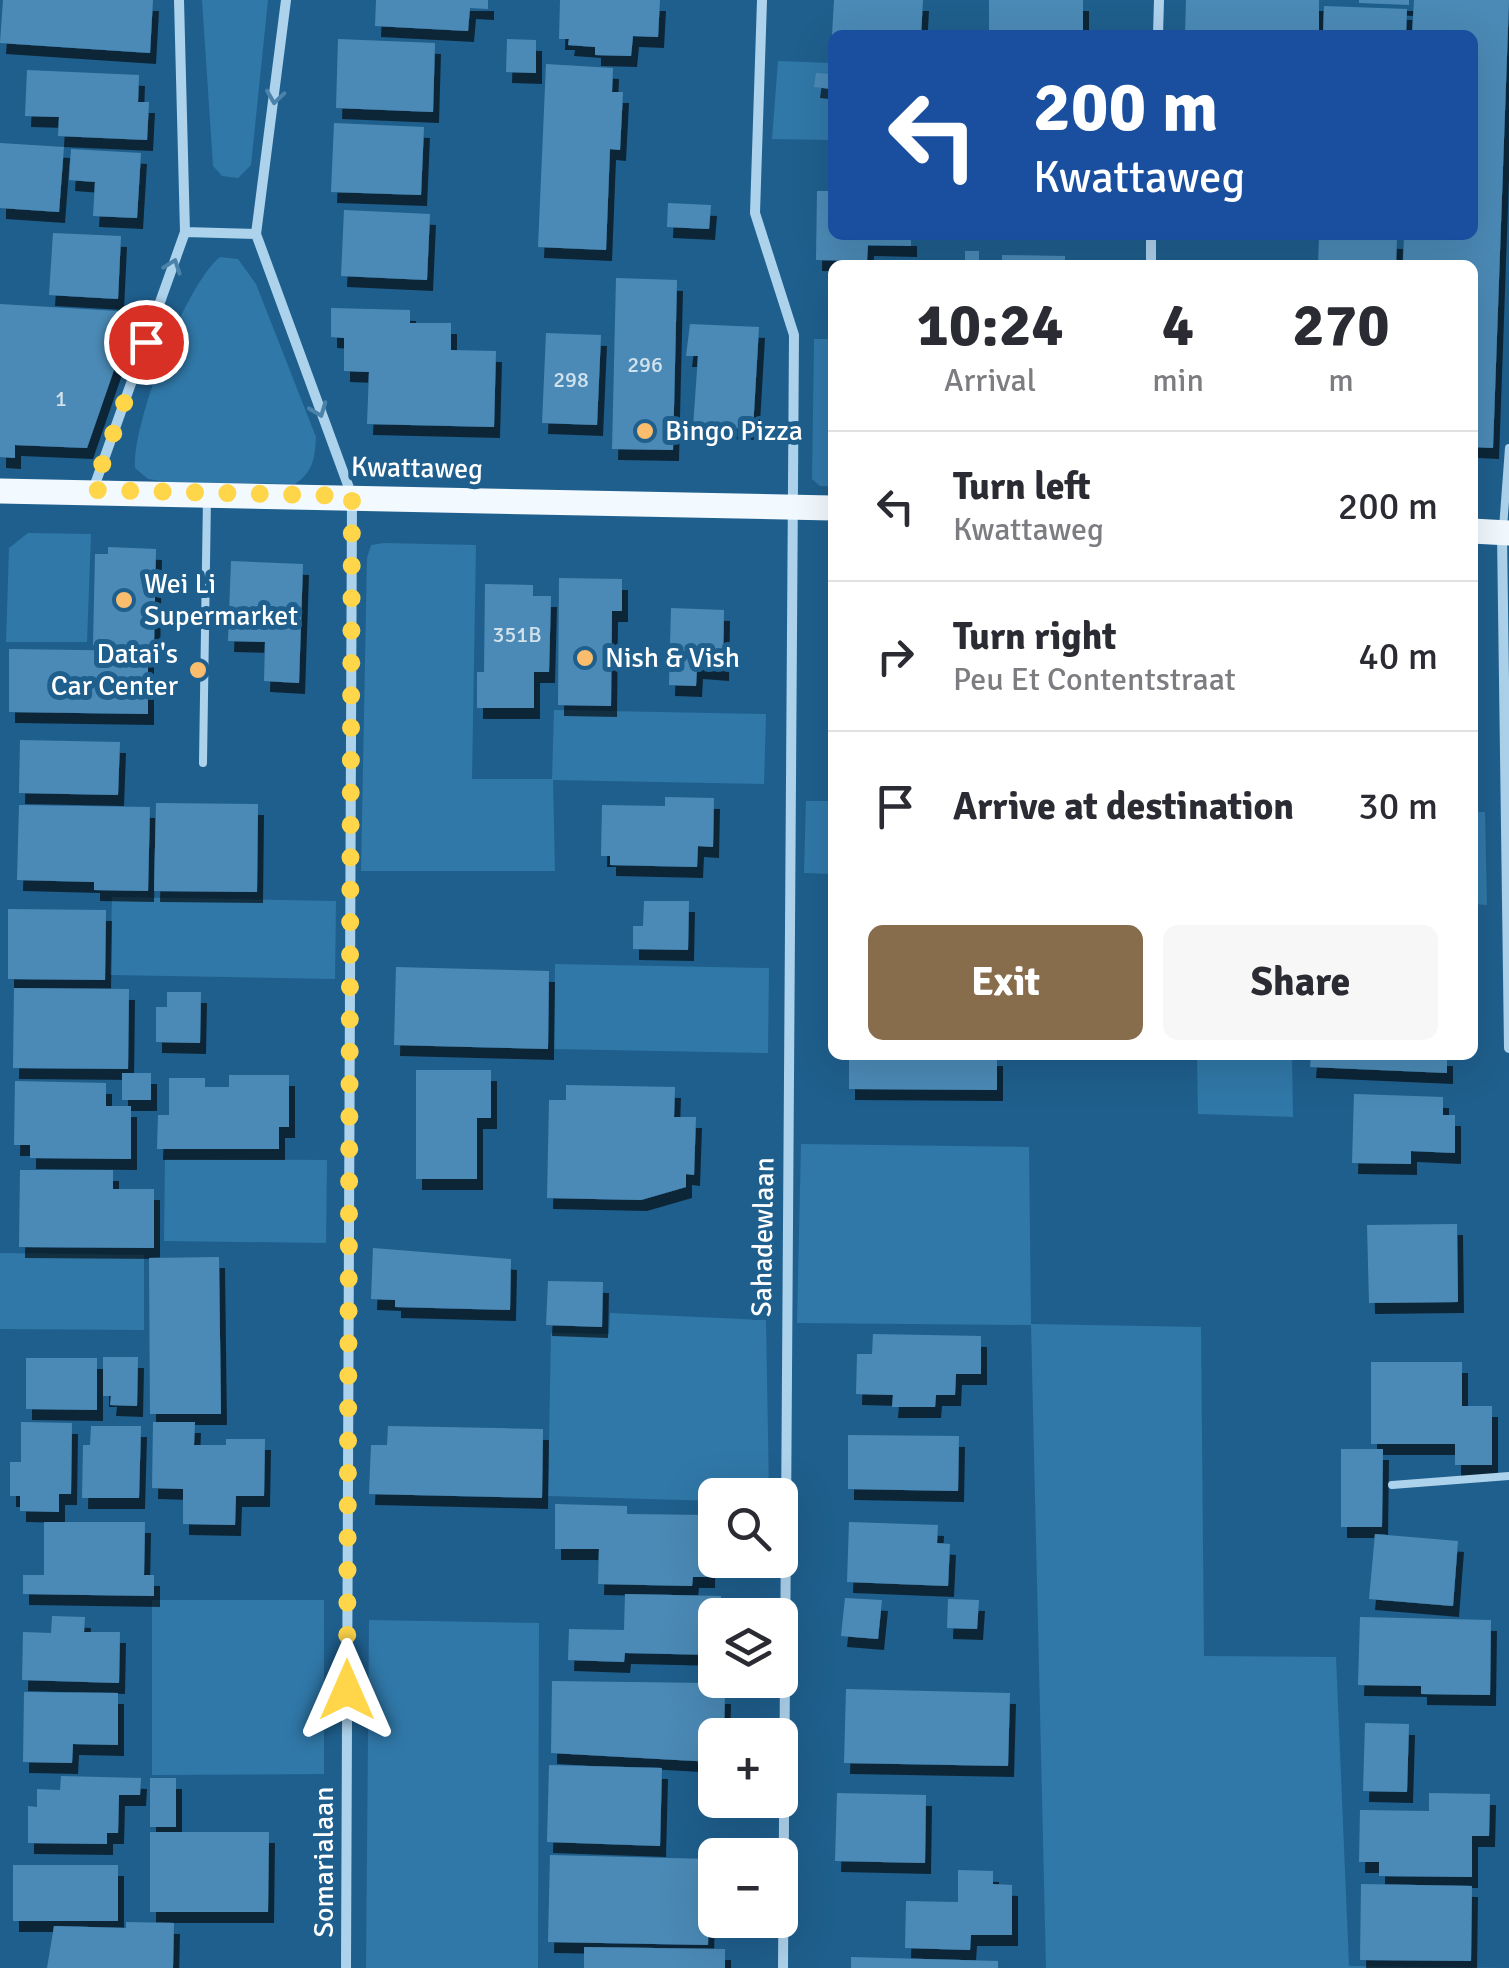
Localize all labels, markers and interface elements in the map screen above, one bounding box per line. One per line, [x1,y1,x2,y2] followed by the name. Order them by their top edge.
[1033,64,1218,150] text: 200 m
[868,70,998,200] icon: left
[266,88,287,105] one-way arrow
[1033,150,1245,205] text: Kwattaweg
[161,259,182,276] one-way arrow
[916,289,1064,363] text: 10:24
[1162,289,1194,363] text: 4
[1292,289,1390,363] text: 270
[104,300,189,385] pin
[119,315,174,370] icon: arrive
[627,351,663,378] house number: 296
[944,361,1036,400] text: Arrival
[1152,361,1204,400] text: min
[1328,361,1354,400] text: m
[553,366,589,393] house number: 298
[55,385,67,412] house number: 1
[307,400,328,417] one-way arrow
[665,414,803,448] place label: Bingo Pizza
[634,420,656,442] marker: Bingo Pizza
[351,450,483,486] street label: Kwattaweg
[953,463,1091,510] text: Turn left
[868,479,923,534] icon: left
[1338,483,1438,530] text: 200 m
[953,510,1104,549] text: Kwattaweg
[144,567,298,633] place label: Wei Li Supermarket
[113,589,135,611] marker: Wei Li Supermarket
[953,613,1117,660] text: Turn right
[493,621,541,648] house number: 351B
[868,629,923,684] icon: right
[1358,633,1438,680] text: 40 m
[51,637,179,703] place label: Datai's Car Center
[605,641,740,675] place label: Nish & Vish
[574,647,596,669] marker: Nish & Vish
[187,659,209,681] marker: Datai's Car Center
[953,660,1236,699] text: Peu Et Contentstraat
[868,779,923,834] icon: arrive
[953,783,1294,830] text: Arrive at destination
[1358,783,1438,830] text: 30 m
[868,925,1143,1040] button: Exit
[1163,925,1438,1040] button: Share
[745,1157,781,1317] street label: Sahadewlaan
[698,1478,798,1938] map controls
[698,1478,798,1578] button: search
[698,1598,798,1698] button: layers
[295,1638,399,1742] position arrow
[698,1718,798,1818] button: +
[307,1786,341,1938] street label: Somarialaan
[698,1838,798,1938] button: −

